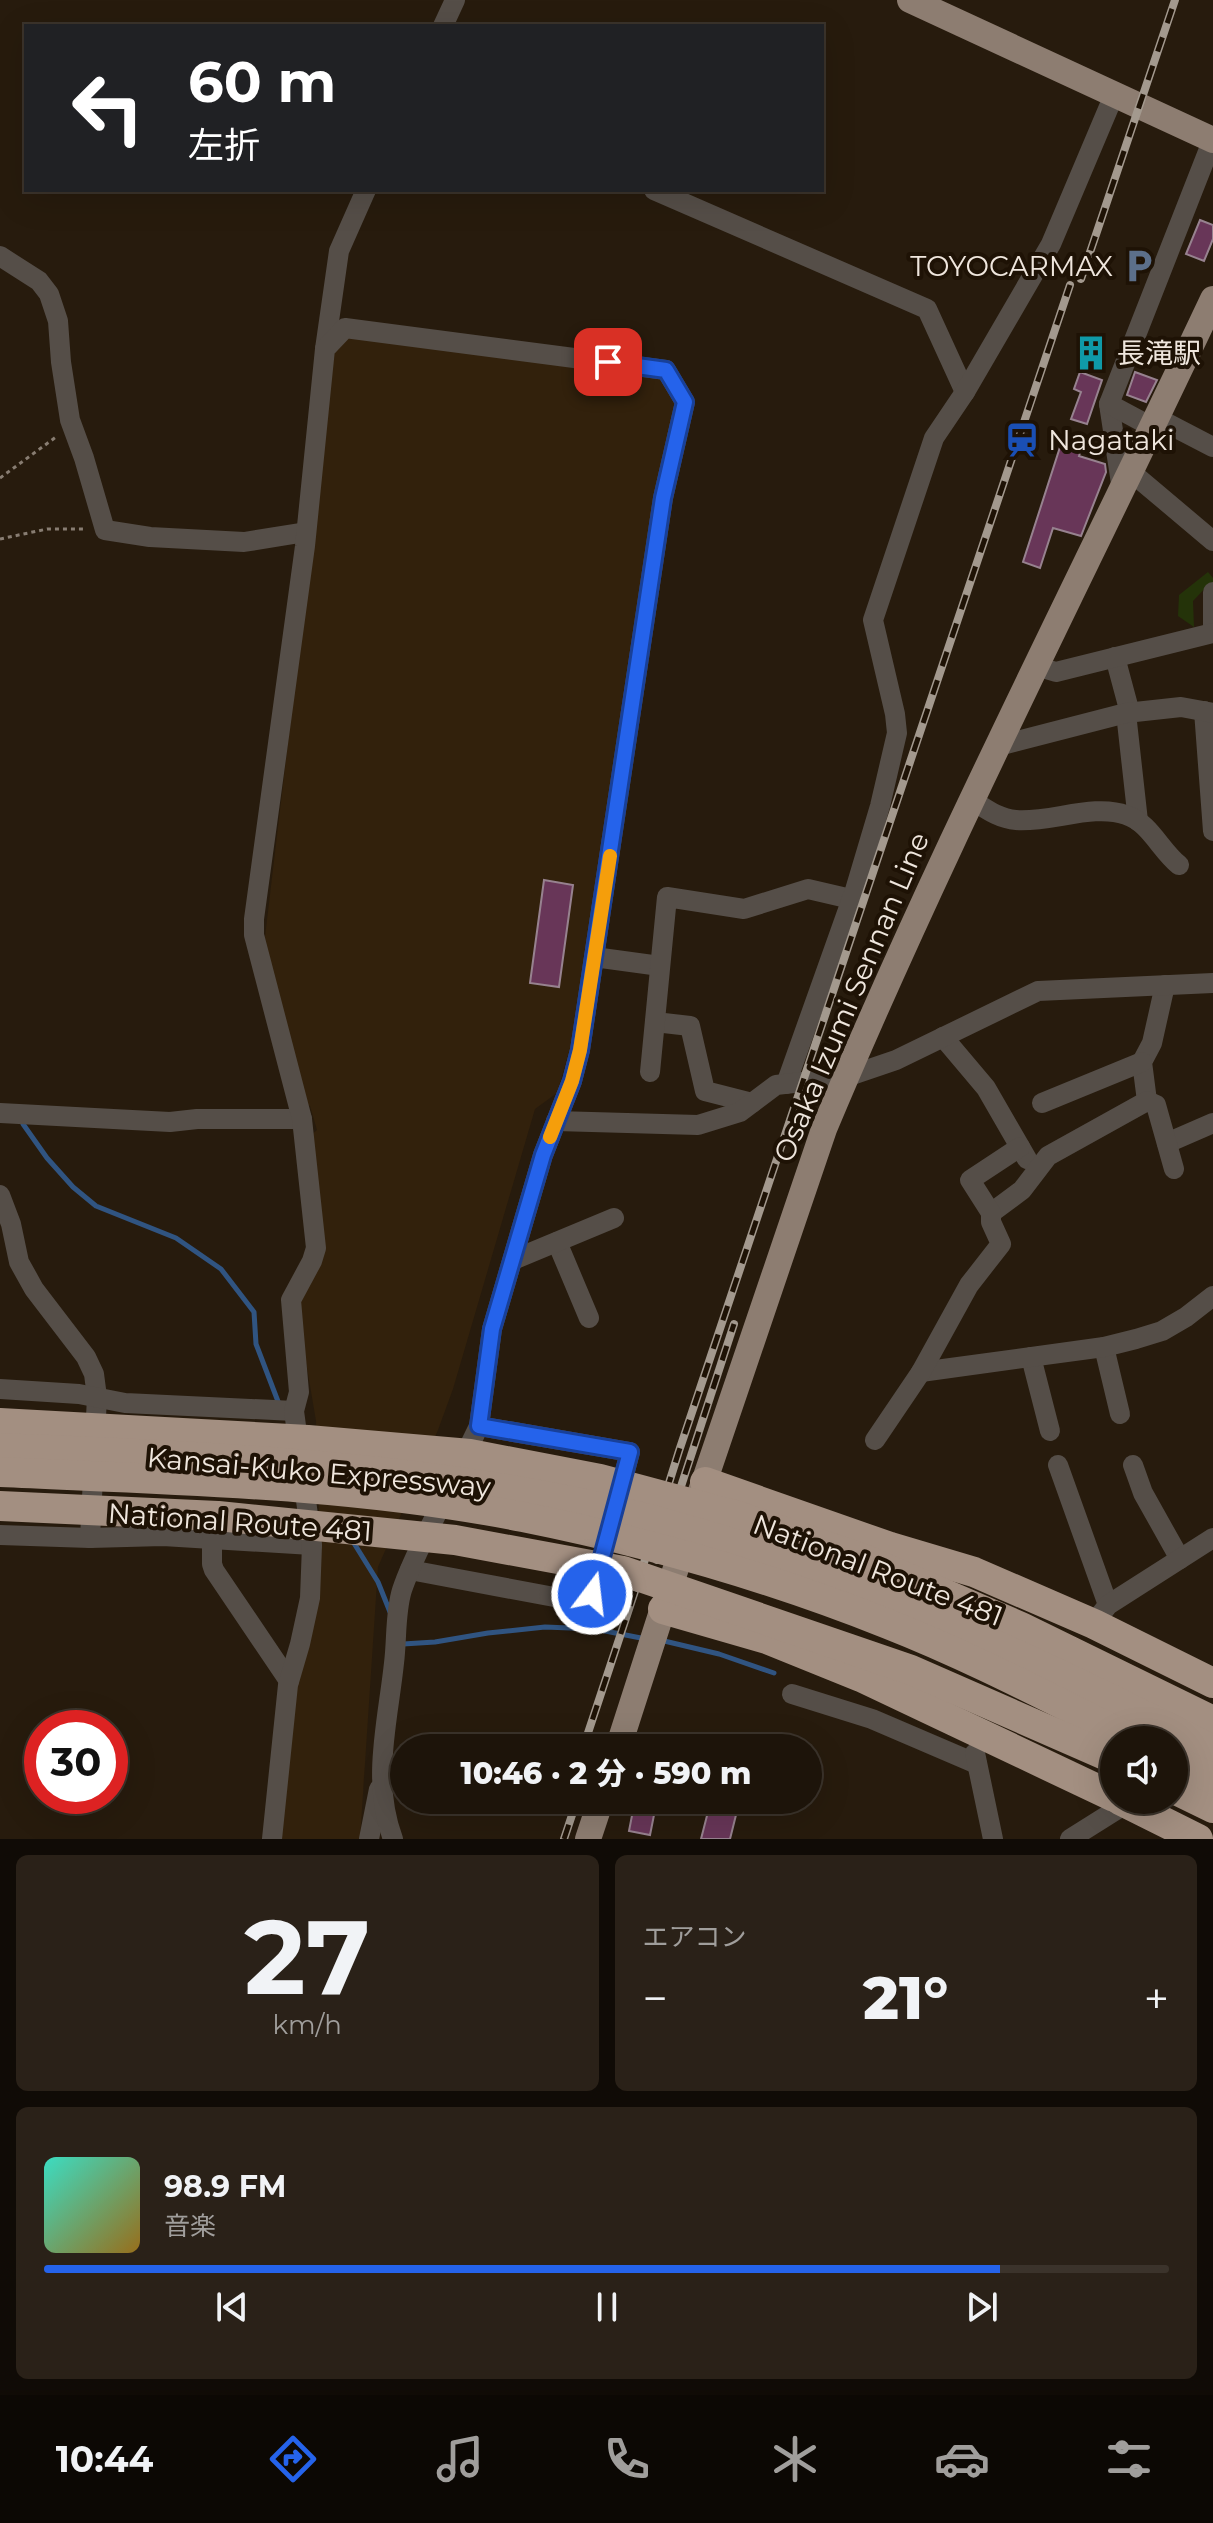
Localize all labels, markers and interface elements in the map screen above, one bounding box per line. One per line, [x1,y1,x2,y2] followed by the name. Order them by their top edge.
[188,48,336,116] text: 60 m
[56,56,160,160] icon: left
[188,123,260,167] text: 左折
[1120,247,1158,285] parking icon: TOYOCARMAX
[910,249,1113,283] place label: TOYOCARMAX
[574,328,642,396] pin
[1072,334,1110,372] building icon: 長滝駅
[1117,336,1201,370] place label: 長滝駅
[586,340,630,384] icon: arrive
[1003,421,1041,459] station icon: Nagataki
[1048,423,1175,457] place label: Nagataki
[766,827,936,1167] street label: Osaka Izumi Sennan Line
[146,1440,493,1504] street label: Kansai-Kuko Expressway
[107,1496,373,1548] street label: National Route 481
[748,1507,1008,1633] street label: National Route 481
[550,1552,634,1636] position arrow
[24,1710,128,1814] speed limit sign: 30
[1100,1726,1188,1814] map controls
[1100,1726,1188,1814] button: sound
[461,1755,751,1792] text: 10:46 · 2 分 · 590 m
[244,1893,370,2020] text: 27
[643,1921,747,1953] text: エアコン
[863,1961,948,2034] text: 21°
[643,1971,668,2025] text: −
[1144,1971,1169,2025] text: +
[273,2009,342,2041] text: km/h
[164,2168,287,2205] text: 98.9 FM
[164,2210,216,2242] text: 音楽
[210,2285,254,2329] icon: previous
[585,2285,629,2329] icon: pause
[960,2285,1004,2329] icon: next
[265,2431,321,2487] icon: directions
[432,2431,488,2487] icon: music
[599,2431,655,2487] icon: phone
[767,2431,823,2487] icon: climate
[934,2431,990,2487] icon: car
[1101,2431,1157,2487] icon: filters
[56,2437,153,2481] text: 10:44

